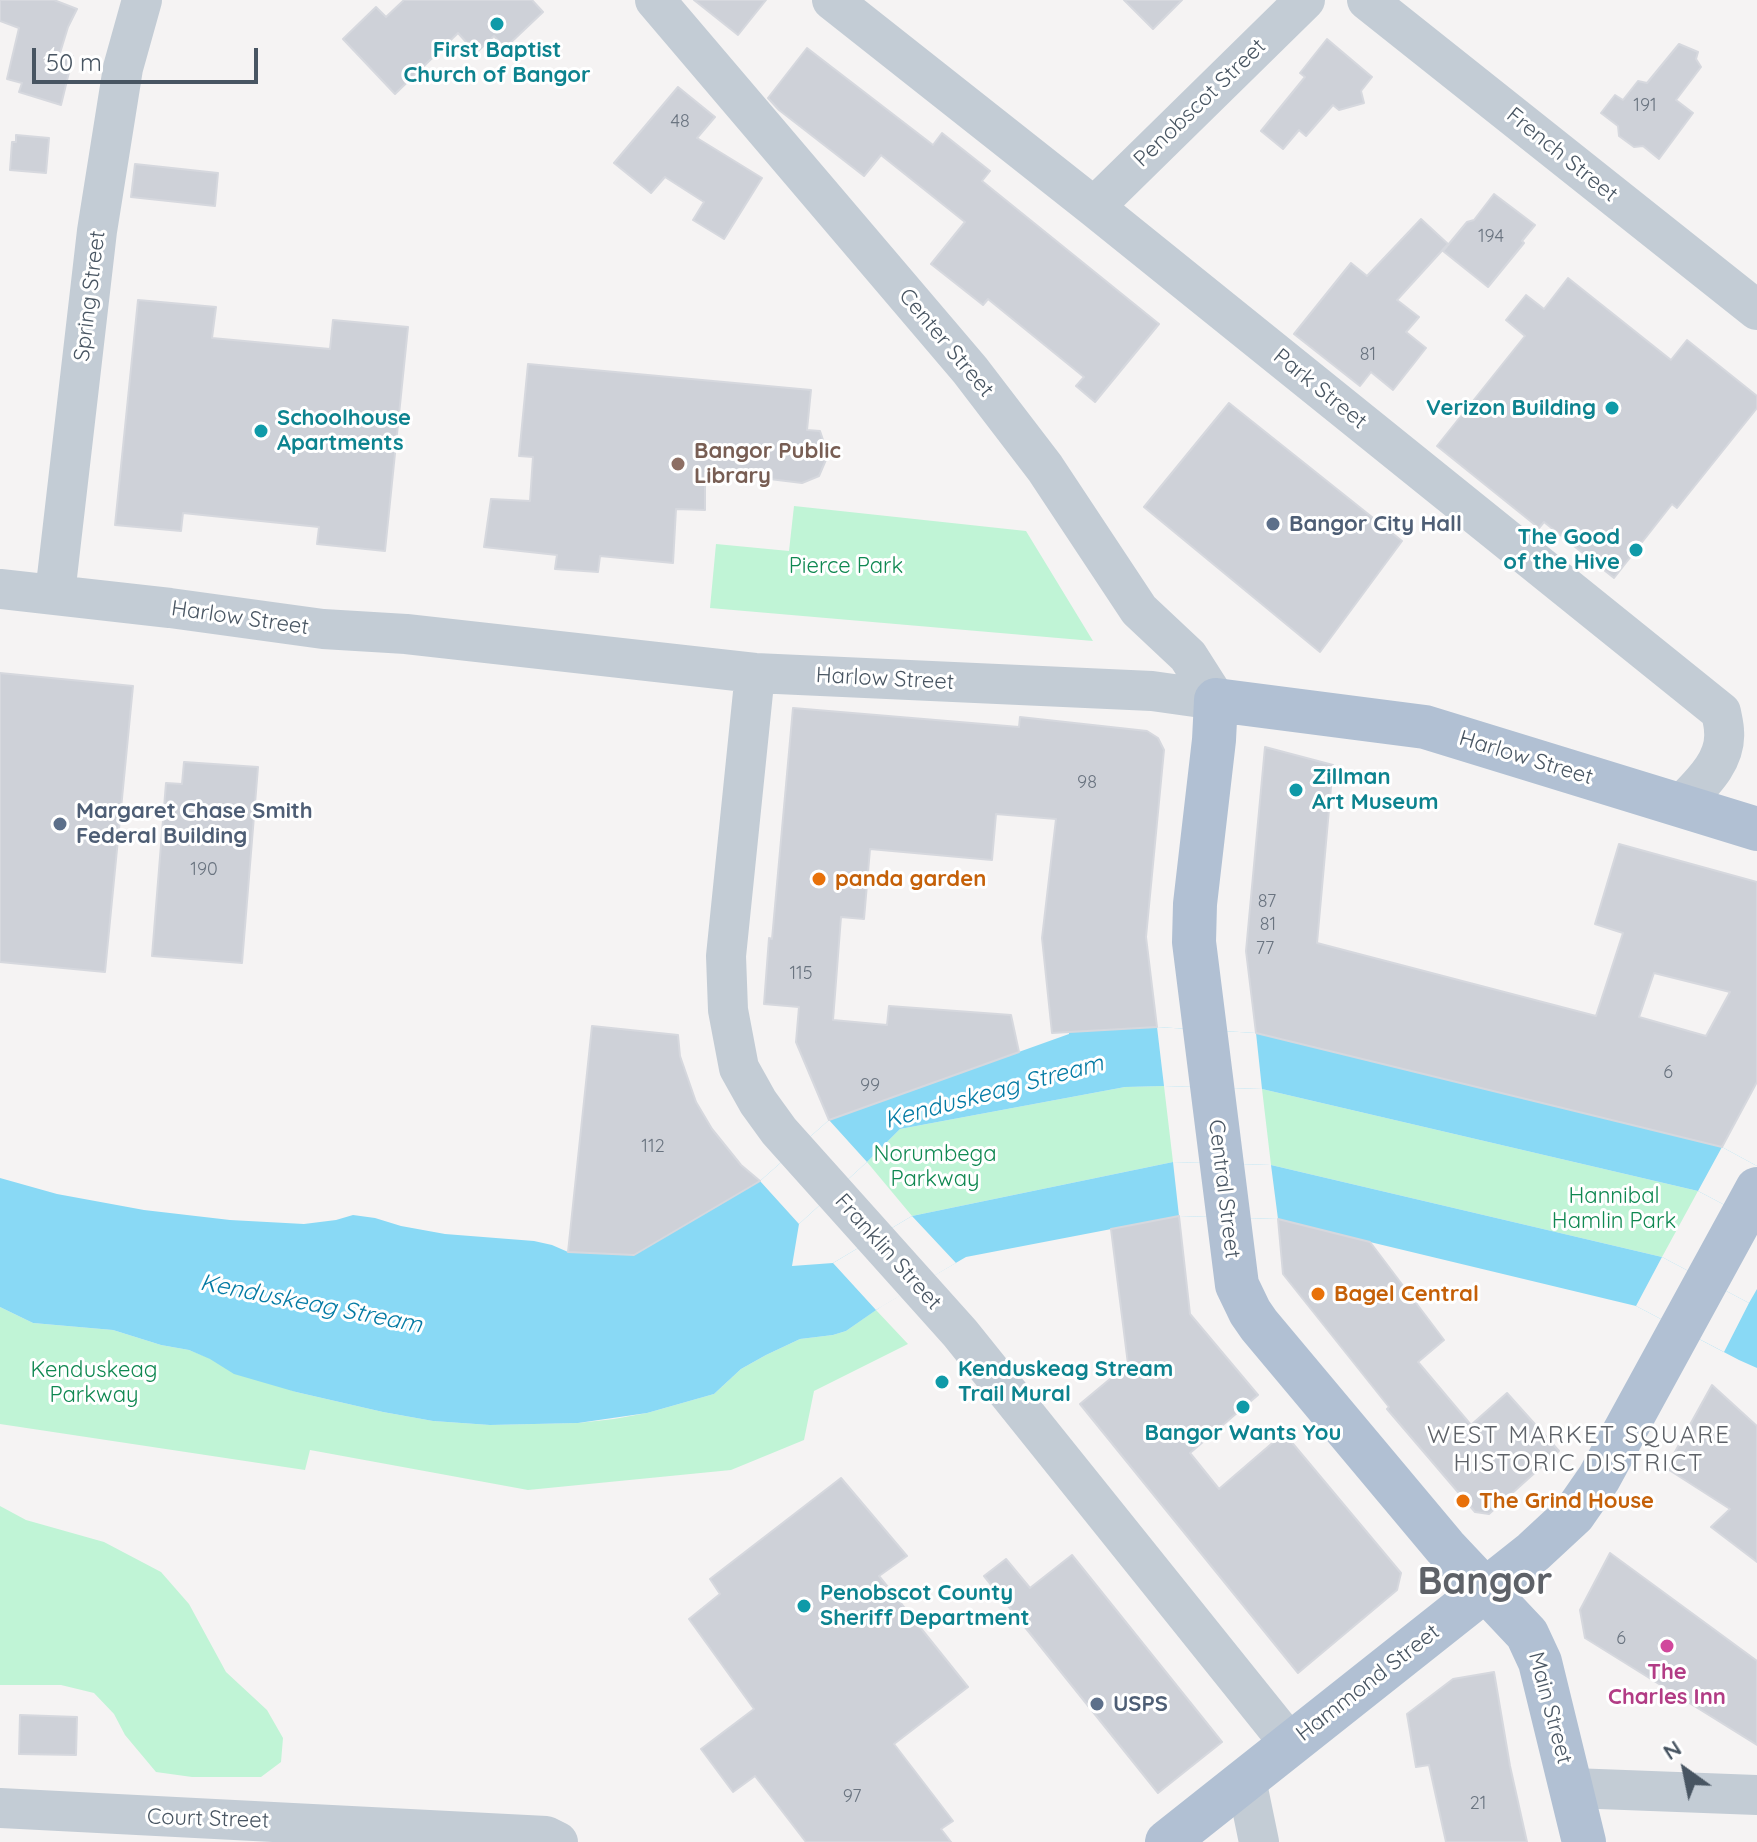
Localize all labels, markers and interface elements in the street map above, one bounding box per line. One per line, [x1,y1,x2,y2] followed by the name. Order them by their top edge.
[488,15,506,33] marker: First Baptist Church of Bangor
[36,32,262,82] scale bar
[1129,33,1271,173] street label: Penobscot Street
[404,37,590,88] place label: First Baptist Church of Bangor
[46,47,102,77] text: 50 m
[1633,95,1657,117] house number: 191
[1501,102,1623,208] street label: French Street
[670,111,690,133] house number: 48
[1478,226,1504,248] house number: 194
[69,229,111,363] street label: Spring Street
[893,283,999,403] street label: Center Street
[1268,343,1372,435] street label: Park Street
[1360,344,1376,366] house number: 81
[1426,395,1596,421] place label: Verizon Building
[1603,399,1621,417] marker: Verizon Building
[277,405,411,456] place label: Schoolhouse Apartments
[252,422,270,440] marker: Schoolhouse Apartments
[694,438,841,490] place label: Bangor Public Library
[669,455,687,473] marker: Bangor Public Library
[1289,511,1462,537] place label: Bangor City Hall
[1264,515,1282,533] marker: Bangor City Hall
[1503,524,1620,576] place label: The Good of the Hive
[1627,541,1645,559] marker: The Good of the Hive
[789,553,903,579] park label: Pierce Park
[170,595,310,641] street label: Harlow Street
[815,662,955,696] street label: Harlow Street
[1456,725,1596,791] street label: Harlow Street
[1312,764,1438,816] place label: Zillman Art Museum
[1077,772,1097,794] house number: 98
[1287,781,1305,799] marker: Zillman Art Museum
[76,798,313,850] place label: Margaret Chase Smith Federal Building
[51,815,69,833] marker: Margaret Chase Smith Federal Building
[190,859,218,881] house number: 190
[835,866,986,892] place label: panda garden
[810,870,828,888] marker: panda garden
[1258,891,1276,913] house number: 87
[1260,914,1276,936] house number: 81
[1256,938,1274,960] house number: 77
[789,963,813,985] house number: 115
[881,1049,1107,1135] water label: Kenduskeag Stream
[1663,1062,1673,1084] house number: 6
[860,1075,880,1097] house number: 99
[1202,1118,1246,1260] street label: Central Street
[641,1136,665,1158] house number: 112
[874,1141,996,1192] park label: Norumbega Parkway
[1552,1183,1676,1234] park label: Hannibal Hamlin Park
[829,1189,947,1315] street label: Franklin Street
[198,1268,424,1340] water label: Kenduskeag Stream
[1334,1281,1479,1307] place label: Bagel Central
[1309,1285,1327,1303] marker: Bagel Central
[958,1356,1173,1408] place label: Kenduskeag Stream Trail Mural
[31,1357,157,1408] park label: Kenduskeag Parkway
[933,1373,951,1391] marker: Kenduskeag Stream Trail Mural
[1234,1398,1252,1416] marker: Bangor Wants You
[1145,1420,1341,1446] place label: Bangor Wants You
[1427,1422,1731,1478] district label: WEST MARKET SQUARE HISTORIC DISTRICT
[1479,1488,1654,1514] place label: The Grind House
[1454,1492,1472,1510] marker: The Grind House
[1417,1560,1553,1606] district label: Bangor
[820,1580,1030,1632] place label: Penobscot County Sheriff Department
[795,1597,813,1615] marker: Penobscot County Sheriff Department
[1291,1619,1445,1747] street label: Hammond Street
[1616,1628,1626,1650] house number: 6
[1658,1637,1676,1655] marker: The Charles Inn
[1522,1649,1578,1767] street label: Main Street
[1608,1659,1726,1710] place label: The Charles Inn
[1113,1691,1168,1717] place label: USPS
[1088,1695,1106,1713] marker: USPS
[1645,1730,1725,1810] north arrow
[1658,1734,1686,1766] text: N
[843,1786,861,1808] house number: 97
[1470,1793,1486,1815] house number: 21
[146,1804,270,1834] street label: Court Street

